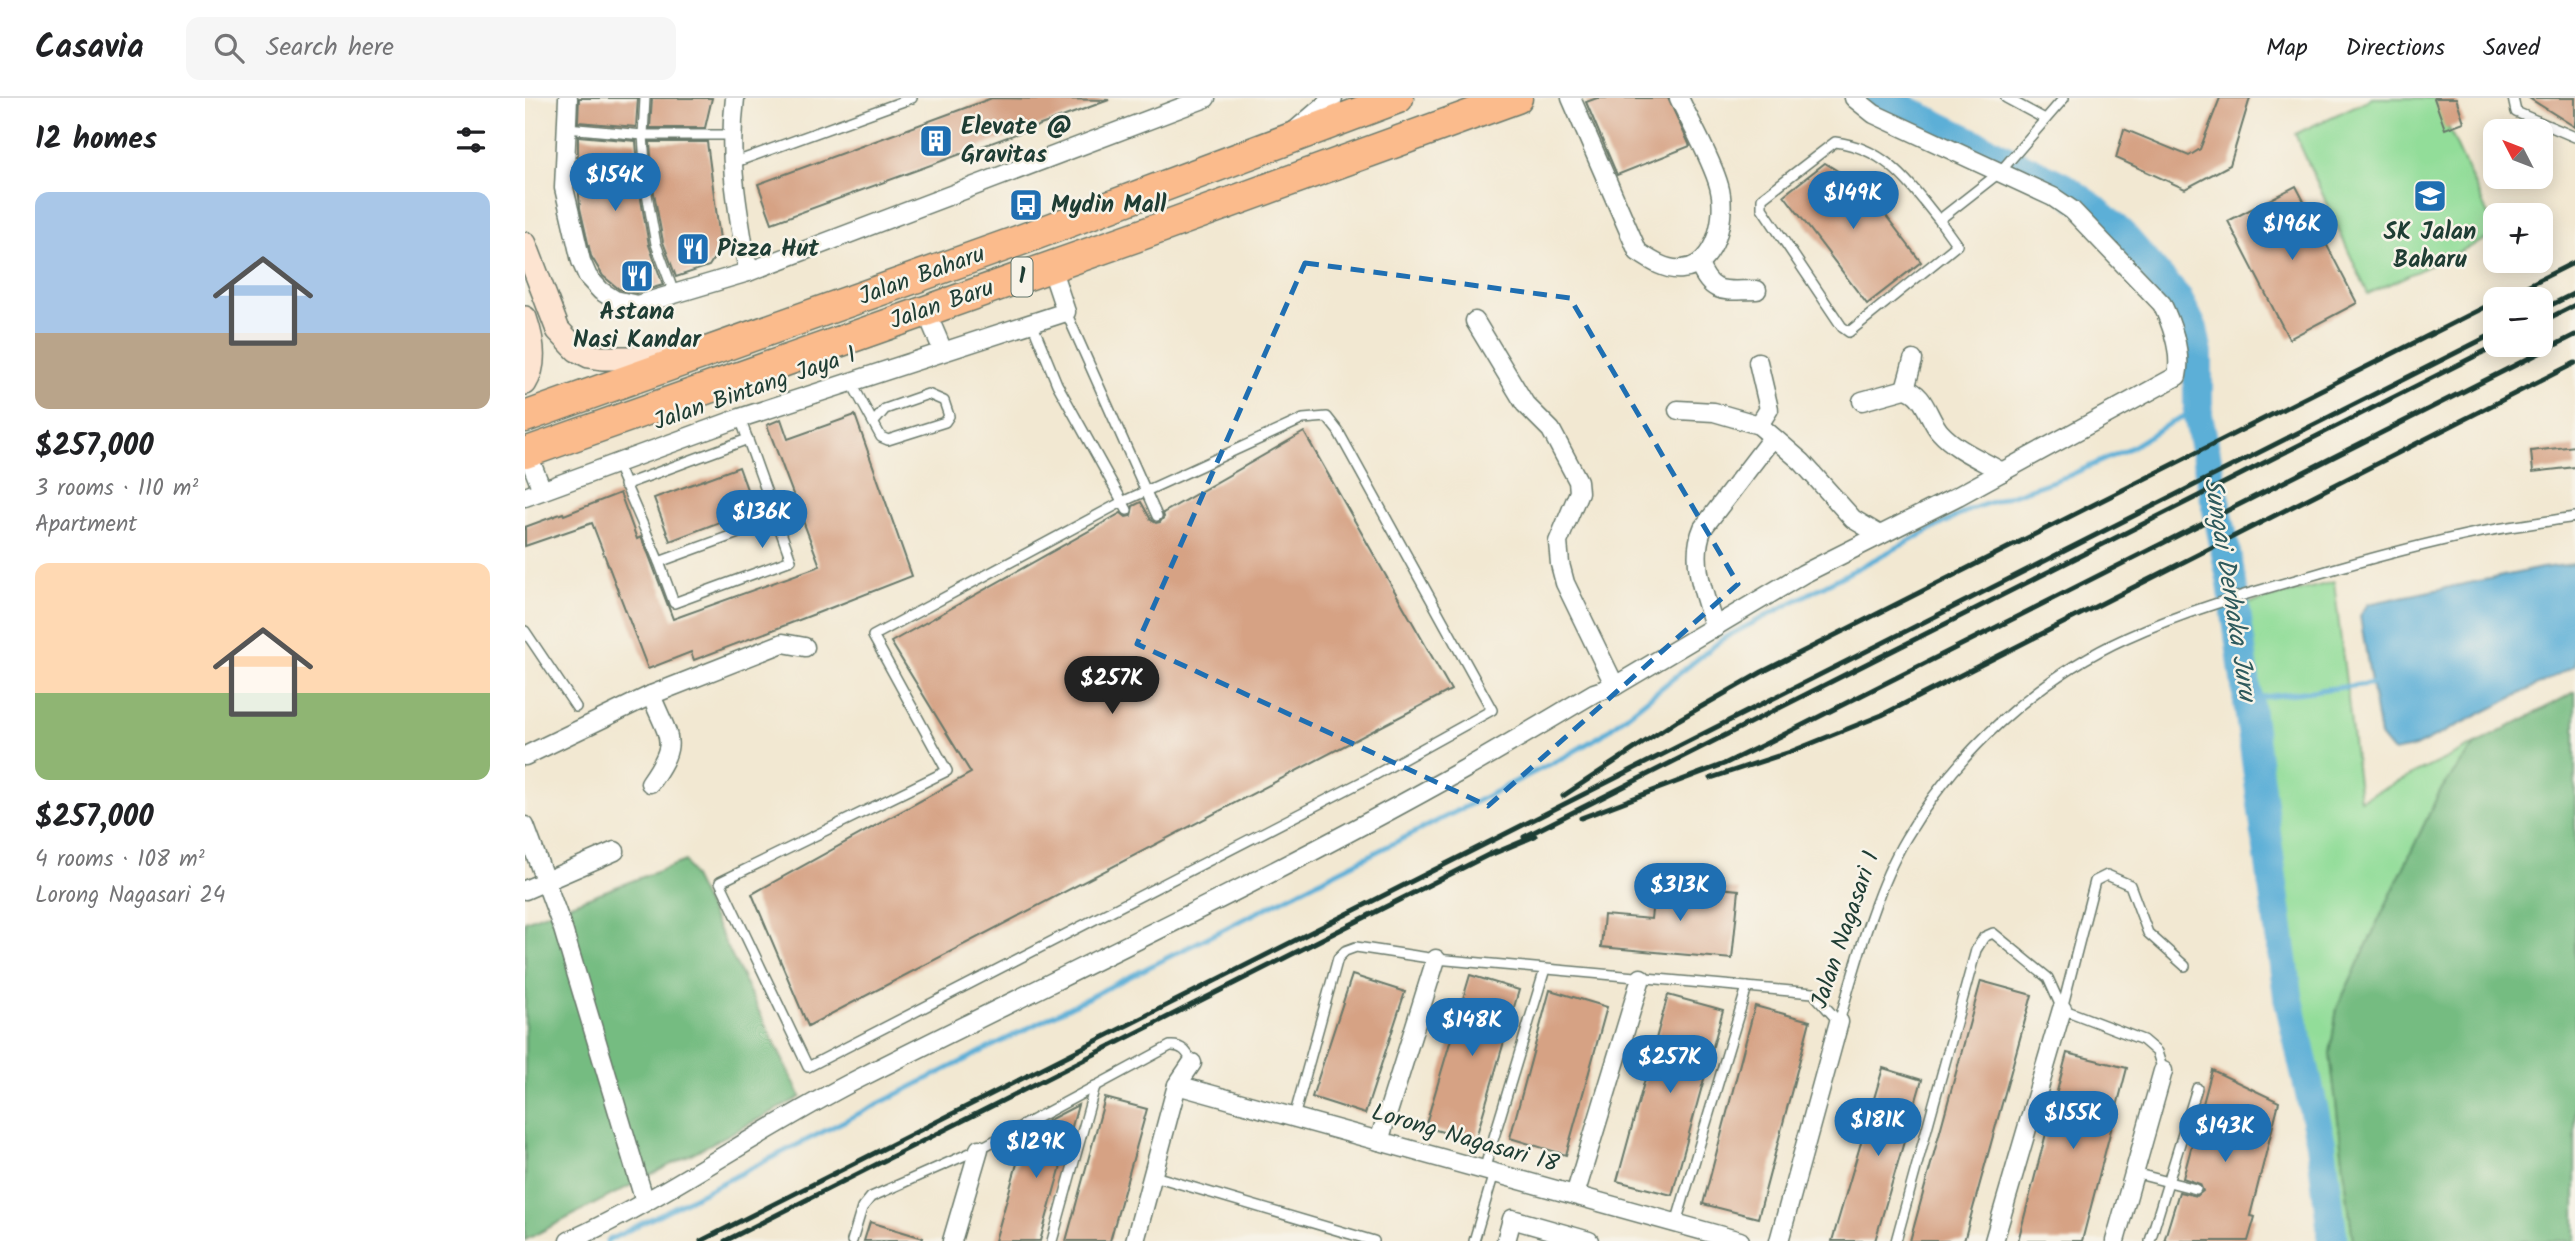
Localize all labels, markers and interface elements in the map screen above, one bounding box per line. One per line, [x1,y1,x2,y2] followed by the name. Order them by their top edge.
[186,17,676,80] search box
[35,22,144,75] text: Casavia
[266,27,394,69] text: Search here
[210,29,248,67] icon: search
[2266,29,2308,68] text: Map
[2346,29,2445,68] text: Directions
[2483,29,2540,68] text: Saved
[961,108,1072,175] place label: Elevate @ Gravitas
[35,116,157,164] text: 12 homes
[2483,119,2553,189] north arrow
[2483,119,2553,357] map controls
[452,121,490,159] icon: filters
[917,122,955,160] building icon: Elevate @ Gravitas
[566,153,664,213] pin: $154K
[586,158,644,194] text: $154K
[1804,172,1902,231] pin: $149K
[1824,176,1882,212] text: $149K
[2411,177,2449,215] school or university icon: SK Jalan Baharu
[1007,186,1045,224] bus stop icon: Mydin Mall
[1051,186,1167,225] place label: Mydin Mall
[2243,202,2341,262] pin: $196K
[2483,203,2553,273] button: +
[2263,207,2321,243] text: $196K
[2384,213,2476,280] place label: SK Jalan Baharu
[674,230,712,268] restaurant icon: Pizza Hut
[717,230,820,269] place label: Pizza Hut
[853,235,991,317] street label: Jalan Baharu
[200,238,326,364] icon: home
[618,257,656,295] restaurant icon: Astana Nasi Kandar
[1011,258,1033,296] road number: 1
[885,269,1000,341] street label: Jalan Baru
[2483,287,2553,357] button: −
[573,293,702,360] place label: Astana Nasi Kandar
[648,336,862,442] street label: Jalan Bintang Jaya 1
[35,423,154,471] text: $257,000
[35,471,198,507] text: 3 rooms · 110 m²
[2191,475,2268,707] water label: Sungai Derhaka Juru
[713,490,811,550] pin: $136K
[732,495,792,531] text: $136K
[35,507,137,543] text: Apartment
[200,609,326,735] icon: home
[1063,656,1161,716] pin: $257K
[1080,661,1144,697] text: $257K
[35,794,154,842] text: $257,000
[35,842,205,878] text: 4 rooms · 108 m²
[1801,846,1891,1014] street label: Jalan Nagasari 1
[1631,864,1729,923] pin: $313K
[1650,868,1710,904] text: $313K
[35,878,225,914] text: Lorong Nagasari 24
[1423,998,1521,1058] pin: $148K
[1442,1003,1502,1039] text: $148K
[1621,1035,1719,1095] pin: $257K
[1638,1040,1702,1076] text: $257K
[2024,1091,2122,1151] pin: $155K
[1367,1094,1564,1185] street label: Lorong Nagasari 18
[2044,1096,2102,1132] text: $155K
[1829,1098,1927,1158] pin: $181K
[1851,1103,1905,1139] text: $181K
[2176,1104,2274,1164] pin: $143K
[2195,1109,2255,1145] text: $143K
[987,1121,1085,1180] pin: $129K
[1006,1125,1066,1161] text: $129K

